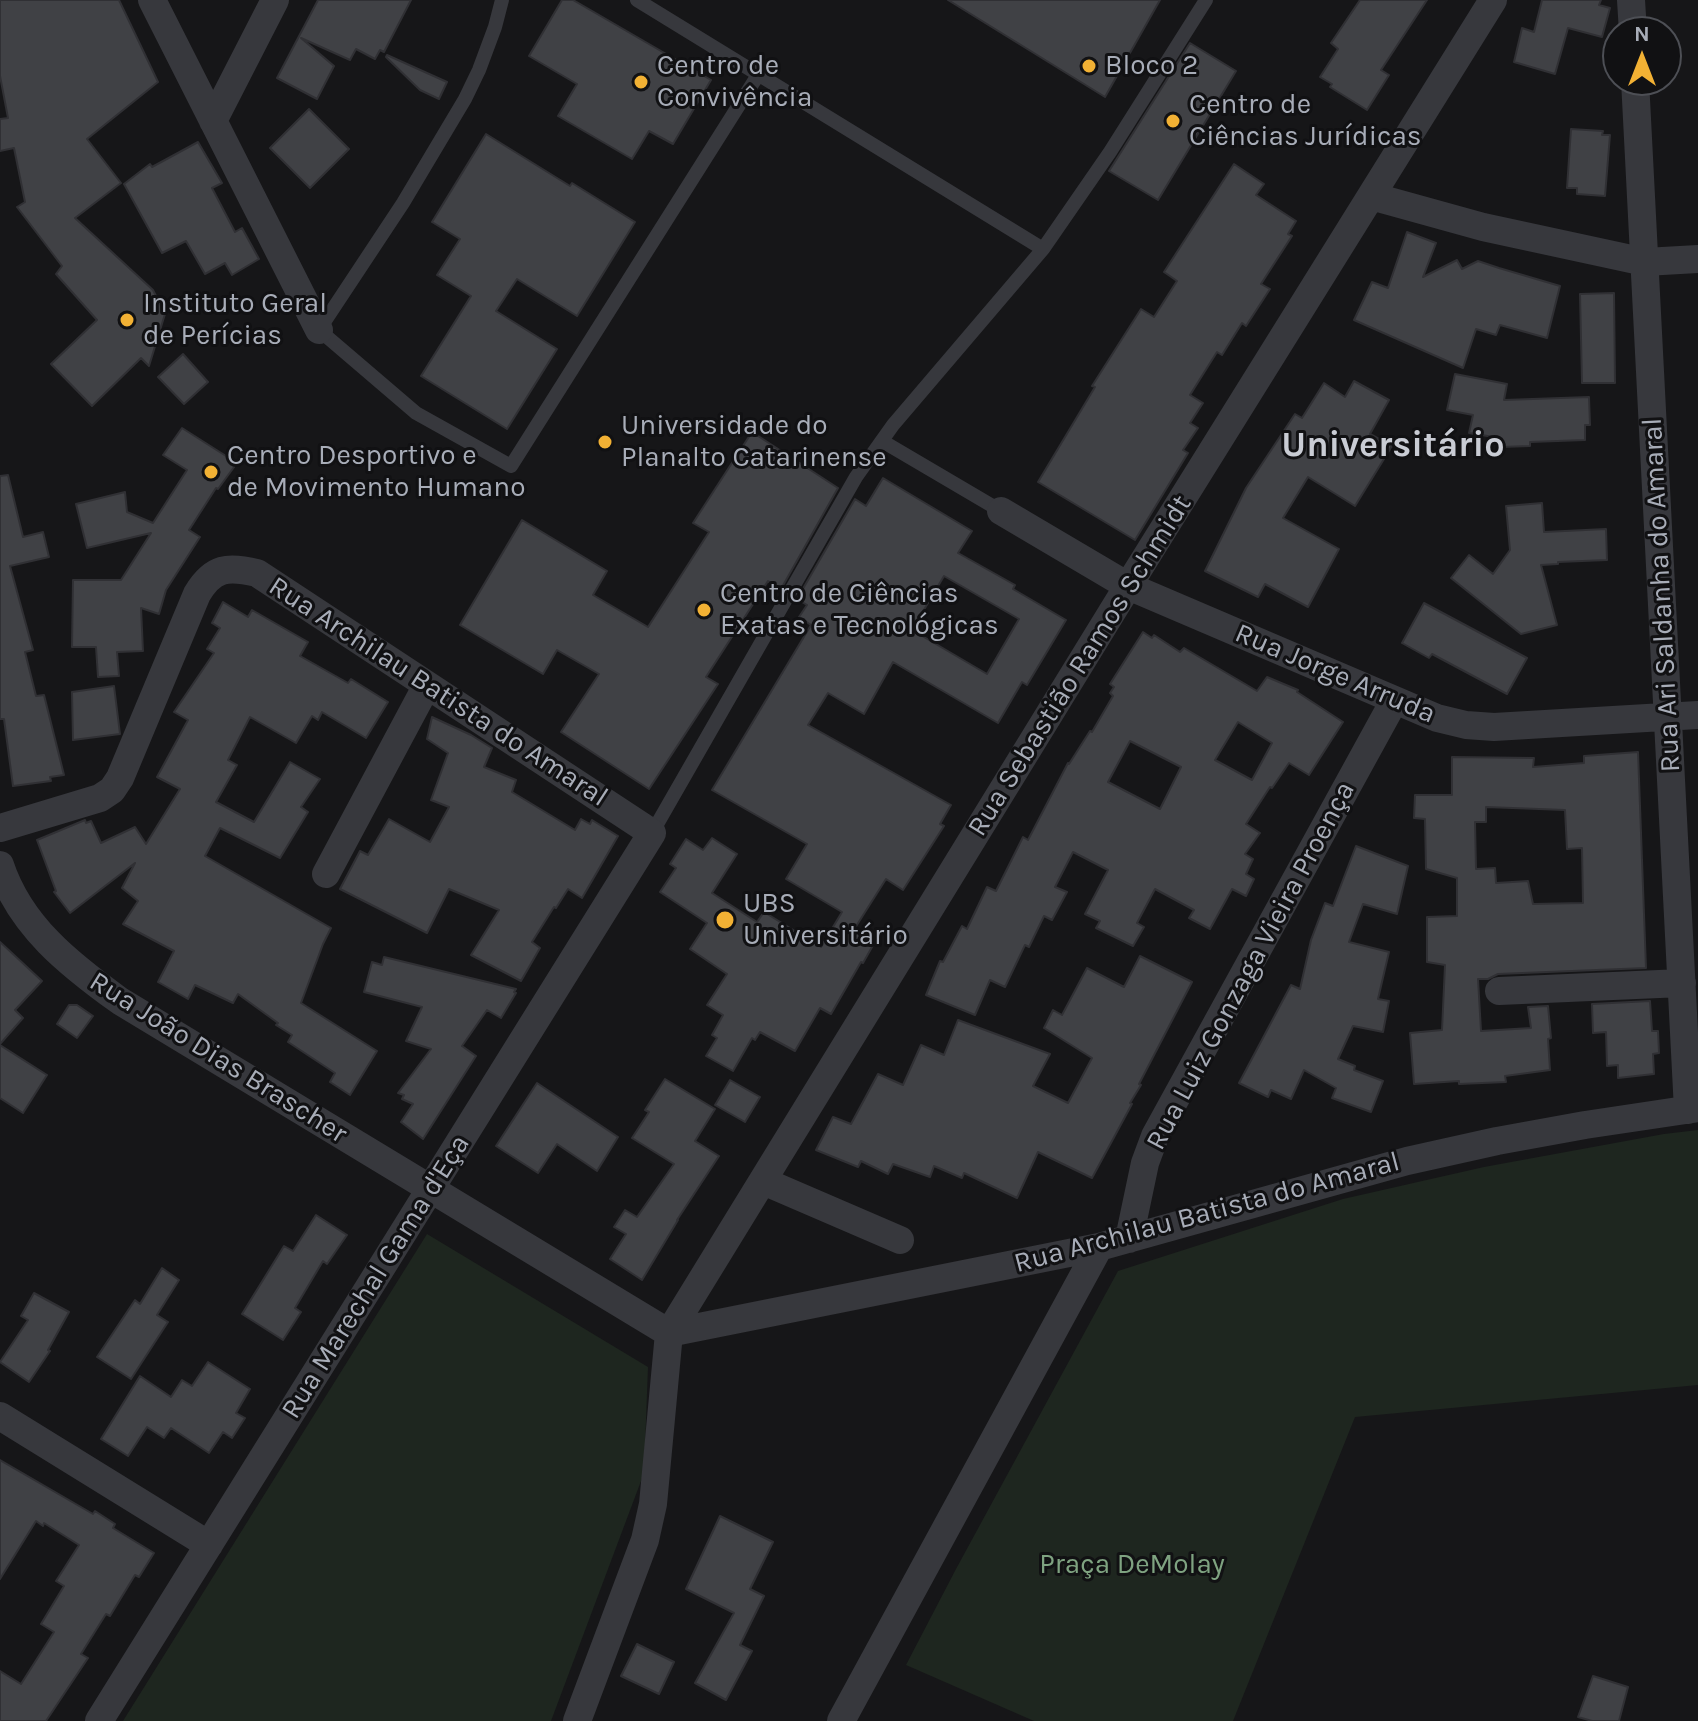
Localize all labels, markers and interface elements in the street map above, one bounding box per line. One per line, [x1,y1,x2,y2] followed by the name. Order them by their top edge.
[1602,16,1682,96] north arrow
[1634,21,1650,47] text: N
[657,49,812,115] place label: Centro de Convivência
[1105,49,1198,83] place label: Bloco 2
[1080,57,1098,75] marker: Bloco 2
[632,73,650,91] marker: Centro de Convivência
[1189,88,1422,154] place label: Centro de Ciências Jurídicas
[1164,112,1182,130] marker: Centro de Ciências Jurídicas
[143,287,327,353] place label: Instituto Geral de Perícias
[118,311,136,329] marker: Instituto Geral de Perícias
[621,409,887,475] place label: Universidade do Planalto Catarinense
[1636,417,1688,773] street label: Rua Ari Saldanha do Amaral
[1281,424,1505,468] district label: Universitário
[596,433,614,451] marker: Universidade do Planalto Catarinense
[227,439,525,505] place label: Centro Desportivo e de Movimento Humano
[202,463,220,481] marker: Centro Desportivo e de Movimento Humano
[961,489,1199,843] street label: Rua Sebastião Ramos Schmidt
[262,570,614,814] street label: Rua Archilau Batista do Amaral
[720,577,999,643] place label: Centro de Ciências Exatas e Tecnológicas
[695,601,713,619] marker: Centro de Ciências Exatas e Tecnológicas
[1230,617,1440,731] street label: Rua Jorge Arruda
[1139,776,1363,1156] street label: Rua Luiz Gonzaga Vieira Proença
[743,887,908,953] place label: UBS Universitário
[714,909,736,931] marker: UBS Universitário
[83,965,353,1151] street label: Rua João Dias Brascher
[275,1129,477,1425] street label: Rua Marechal Gama d'Eça
[1011,1145,1403,1281] street label: Rua Archilau Batista do Amaral
[1039,1548,1225,1582] park label: Praça DeMolay

